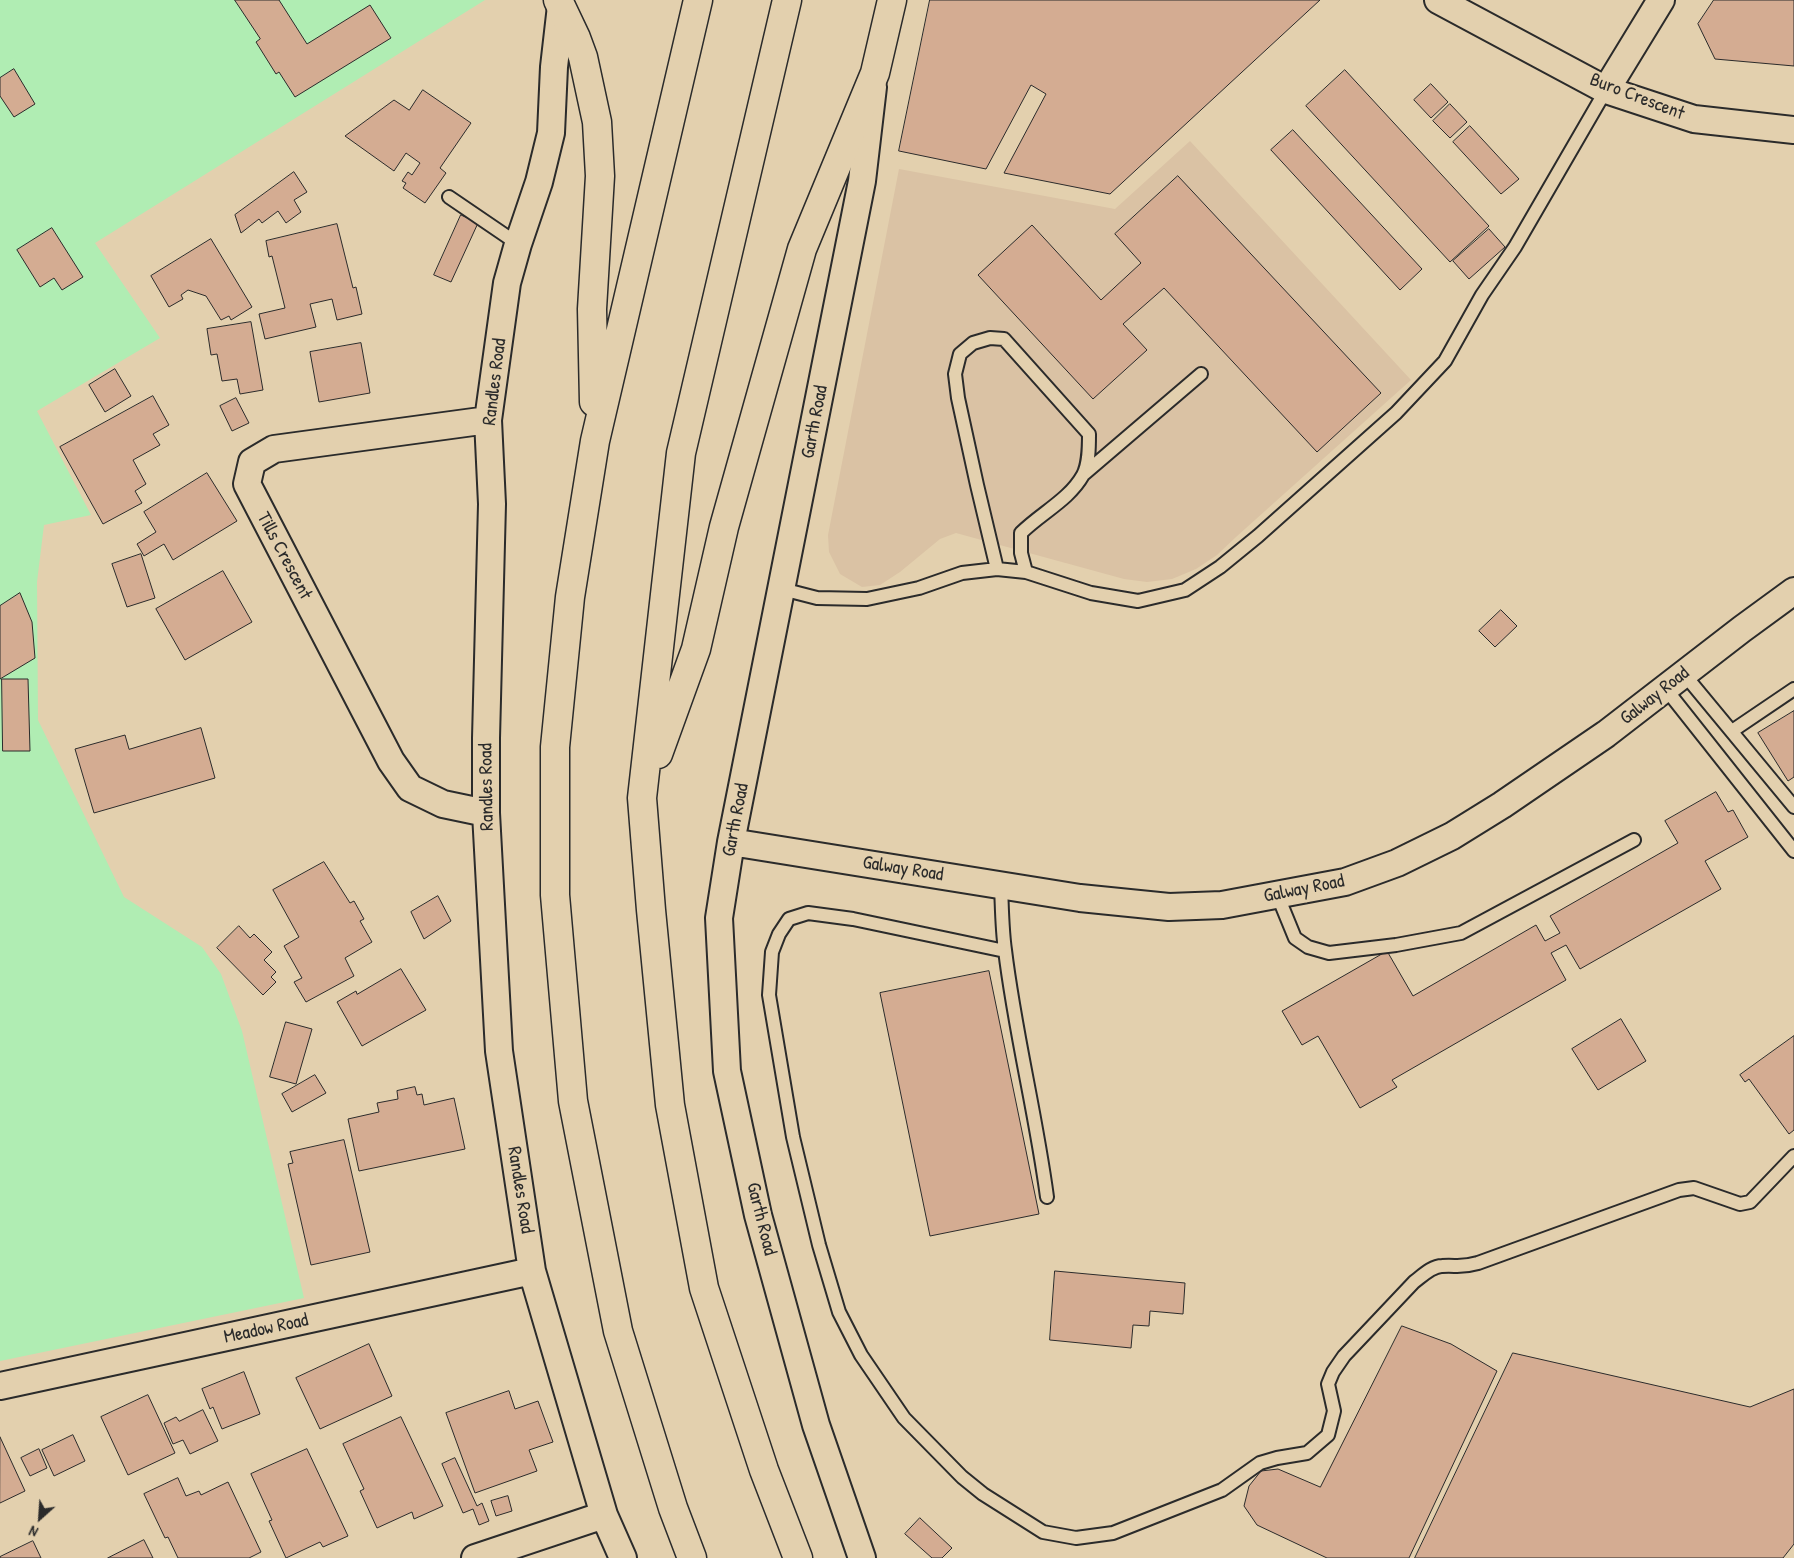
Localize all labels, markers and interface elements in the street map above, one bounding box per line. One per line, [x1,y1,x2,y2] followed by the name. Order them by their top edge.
[1587,69,1687,125] street label: Buro Crescent
[478,337,512,427] street label: Randles Road
[797,384,833,460] street label: Garth Road
[251,508,317,604] street label: Tills Crescent
[1616,662,1694,730] street label: Galway Road
[475,743,499,831] street label: Randles Road
[718,782,754,858] street label: Garth Road
[861,851,945,887] street label: Galway Road
[1262,870,1346,908] street label: Galway Road
[502,1145,538,1235] street label: Randles Road
[741,1180,781,1258] street label: Garth Road
[222,1309,310,1349] street label: Meadow Road
[15,1493,65,1543] north arrow
[26,1522,41,1542] text: N

